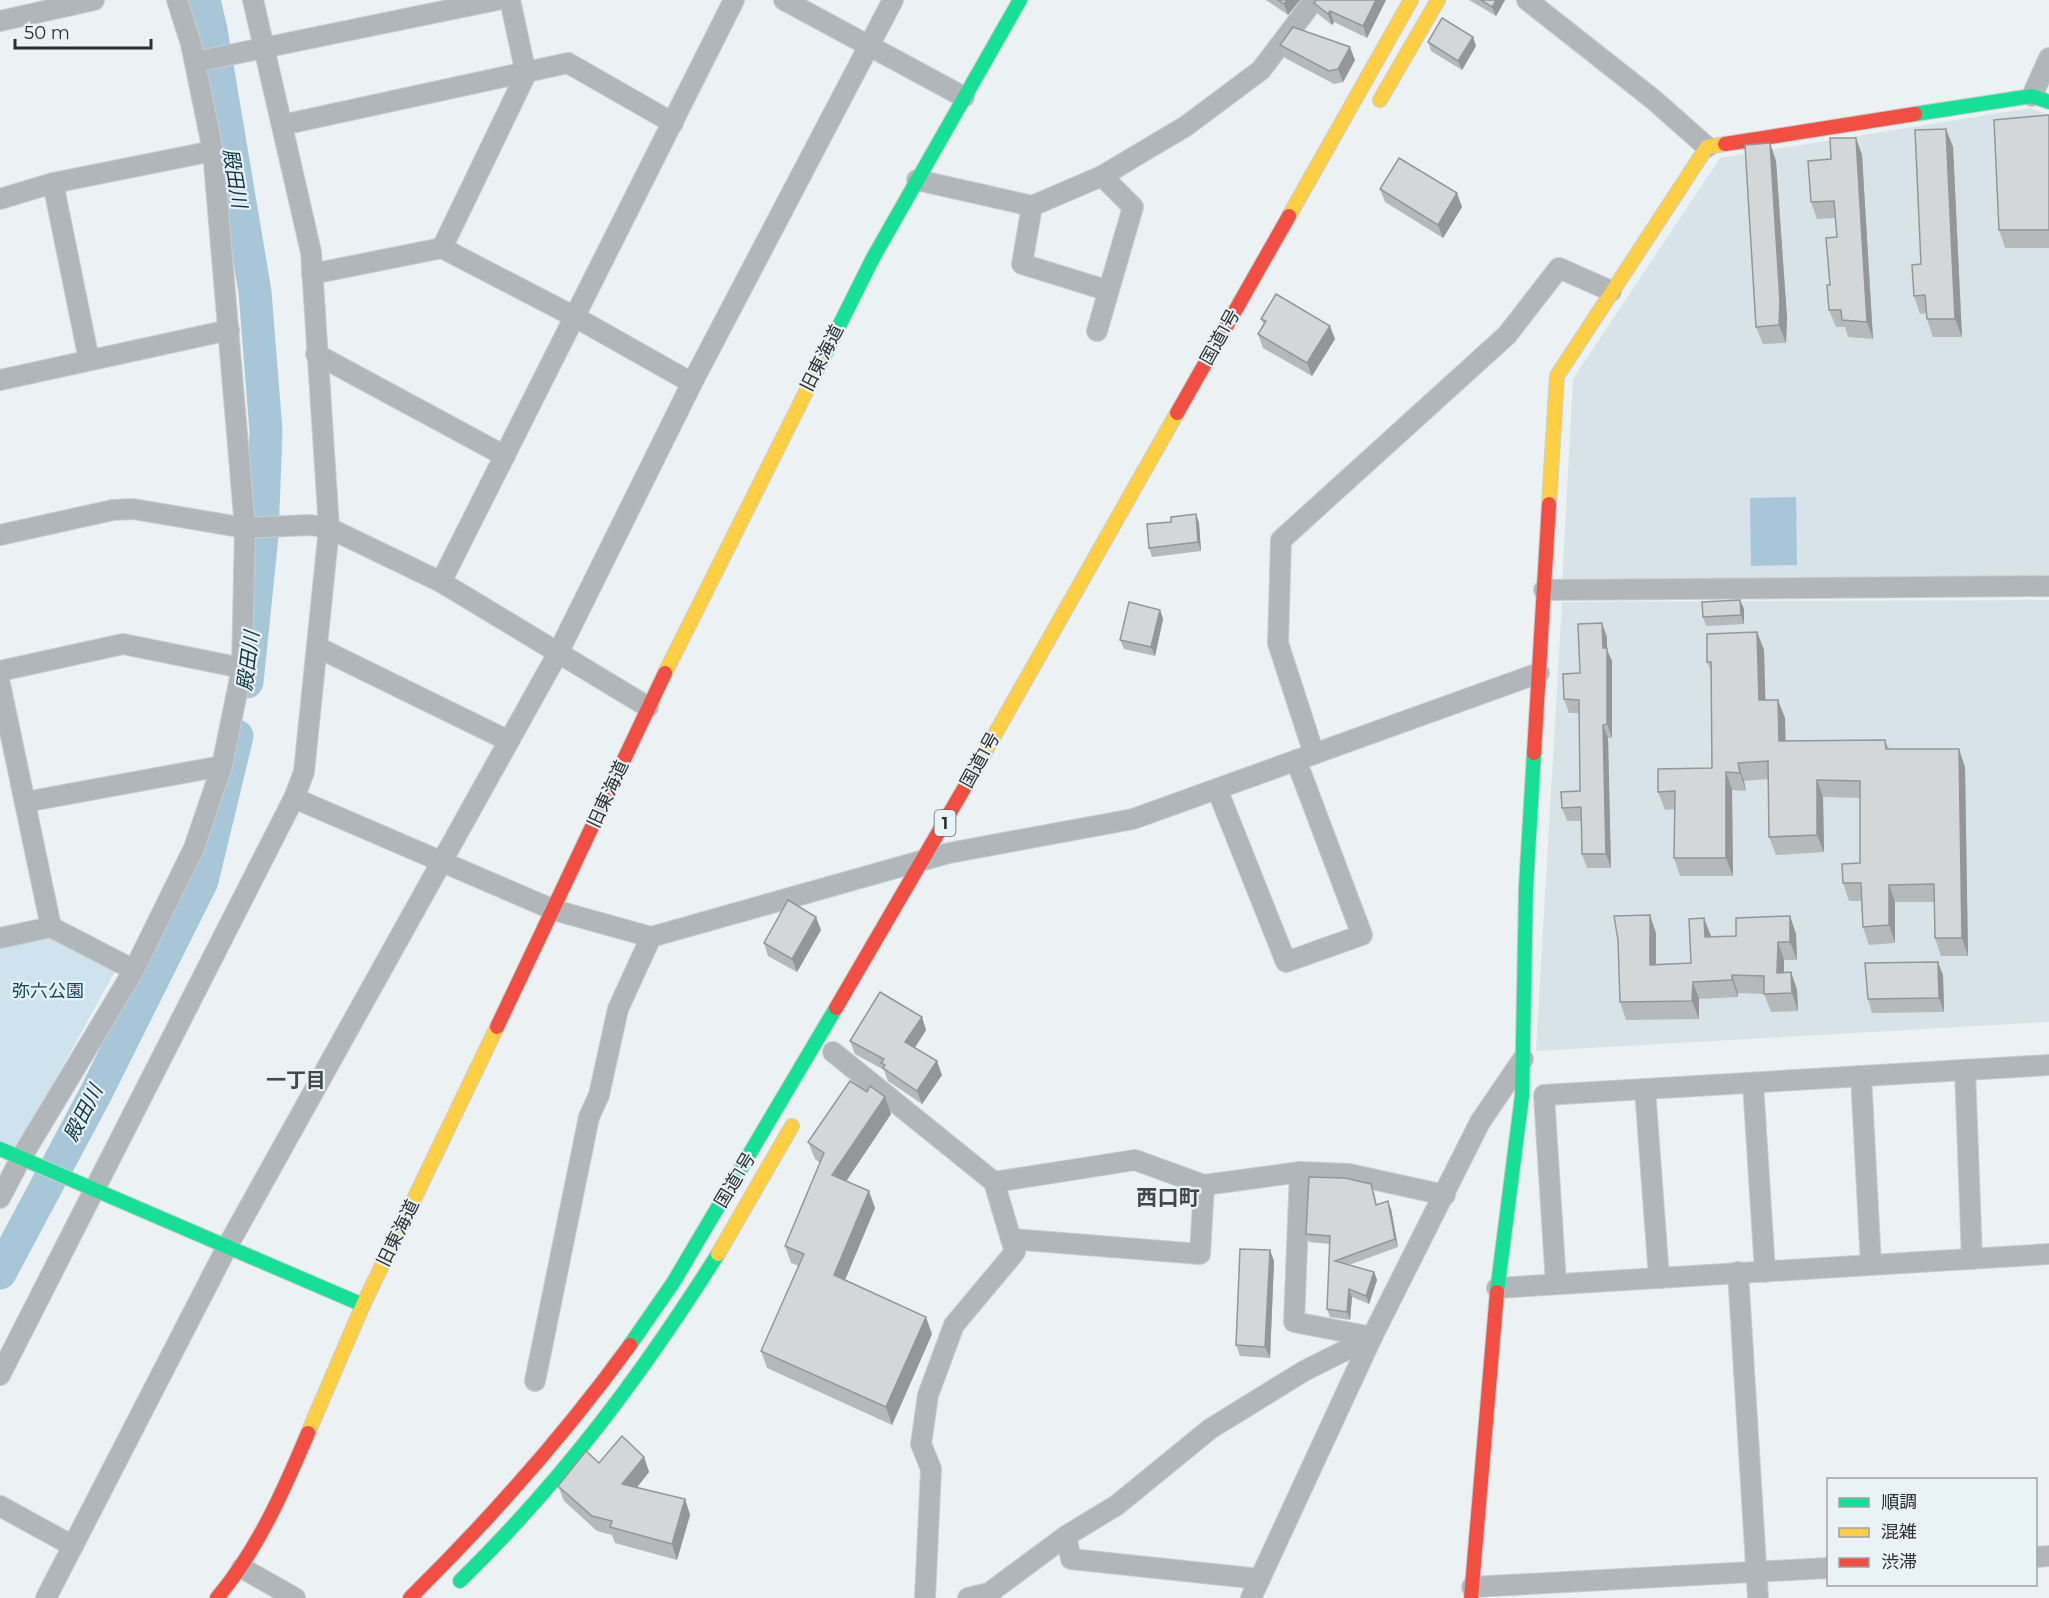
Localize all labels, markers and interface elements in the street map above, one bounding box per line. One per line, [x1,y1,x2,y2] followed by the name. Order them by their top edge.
[15,12,152,50] scale bar
[24,22,70,44] text: 50 m
[218,146,252,212] water label: 殿田川
[1196,305,1244,369] street label: 国道1号
[796,321,848,395] street label: 旧東海道
[232,628,264,692] water label: 殿田川
[956,728,1004,792] street label: 国道1号
[583,757,633,831] street label: 旧東海道
[934,810,956,836] road number: 1
[12,980,84,1002] park label: 弥六公園
[266,1068,326,1092] district label: 一丁目
[59,1079,108,1145] water label: 殿田川
[710,1148,760,1212] street label: 国道1号
[1137,1185,1200,1210] district label: 西口町
[372,1196,424,1270] street label: 旧東海道
[1827,1478,2037,1586] legend
[1881,1491,1917,1513] text: 順調
[1881,1521,1917,1543] text: 混雑
[1881,1551,1917,1573] text: 渋滞

